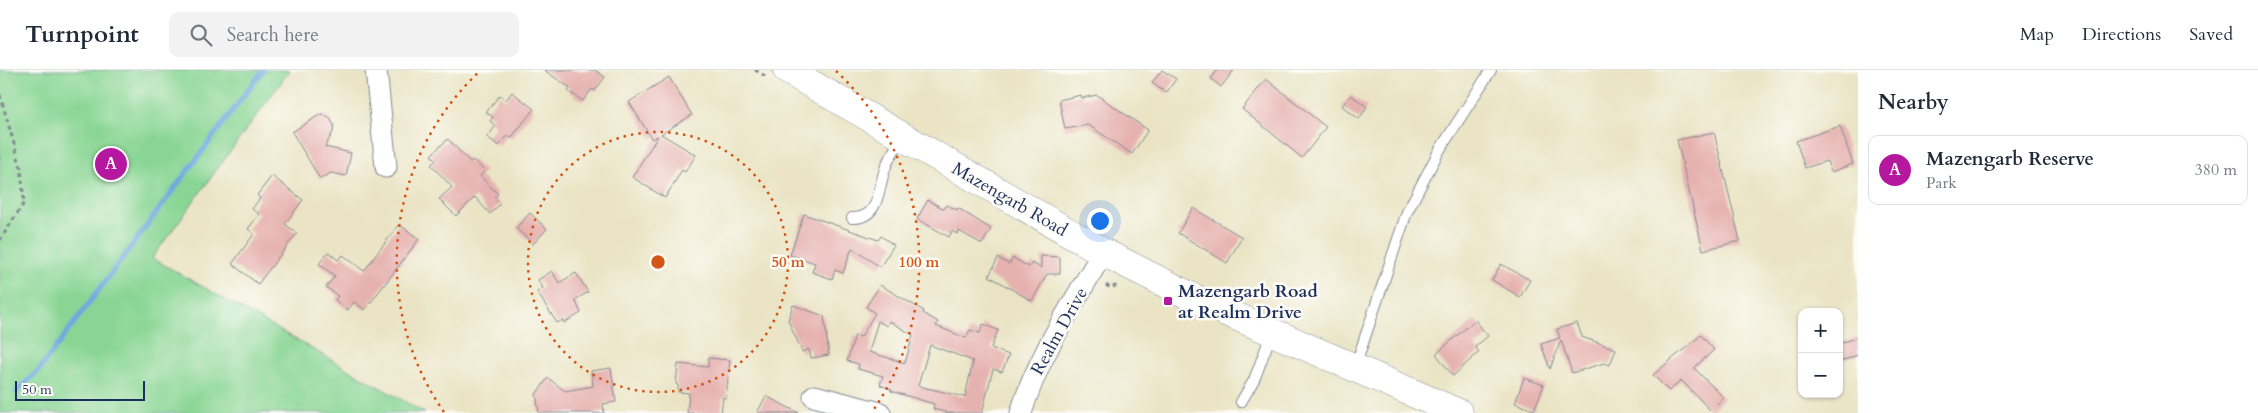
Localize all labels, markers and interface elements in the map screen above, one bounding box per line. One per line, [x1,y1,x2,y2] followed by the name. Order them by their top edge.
[169,12,519,57] search box
[25,18,139,51] text: Turnpoint
[187,21,215,49] icon: search
[227,22,319,48] text: Search here
[2020,22,2054,47] text: Map
[2082,22,2161,47] text: Directions
[2189,22,2233,47] text: Saved
[1878,88,1949,117] text: Nearby
[95,145,127,183] pin: A
[1926,146,2094,172] text: Mazengarb Reserve
[947,156,1073,243] street label: Mazengarb Road
[1889,159,1901,181] text: A
[2195,159,2237,181] text: 380 m
[1926,172,1957,194] text: Park
[1087,208,1113,234] your location
[771,252,805,272] text: 50 m
[899,252,940,272] text: 100 m
[649,253,667,271] centre of rings
[1178,279,1319,325] place label: Mazengarb Road at Realm Drive
[1025,283,1094,380] street label: Realm Drive
[1162,295,1174,307] marker: Mazengarb Road at Realm Drive
[1798,308,1843,398] map controls
[1798,308,1843,353] button: +
[1798,353,1843,398] button: −
[15,378,145,401] scale bar
[22,380,52,399] text: 50 m

